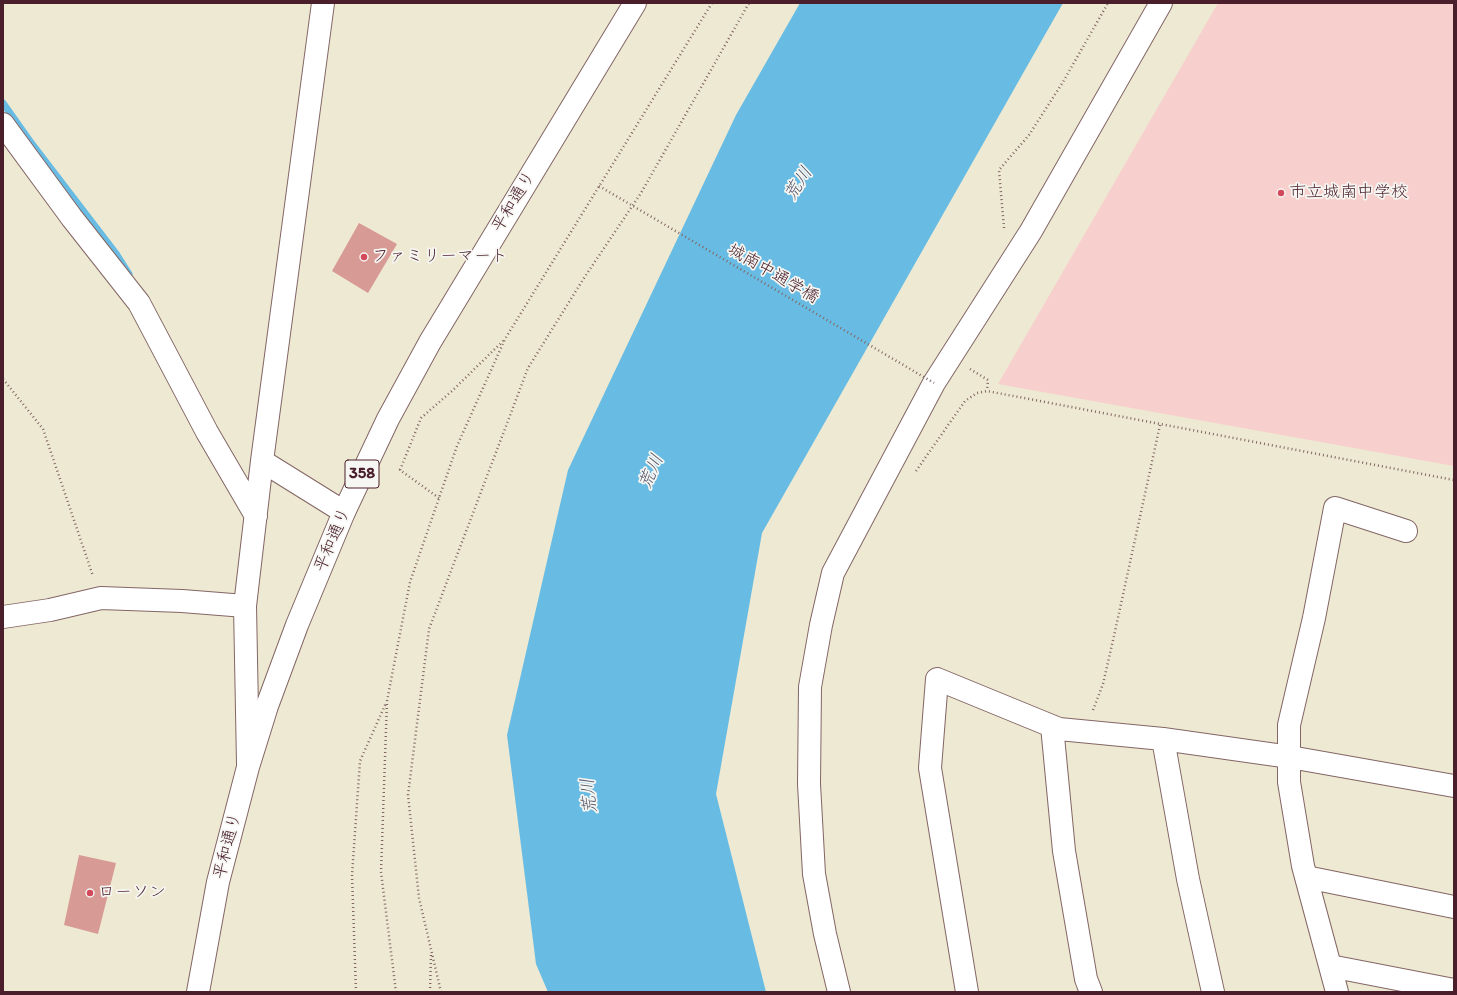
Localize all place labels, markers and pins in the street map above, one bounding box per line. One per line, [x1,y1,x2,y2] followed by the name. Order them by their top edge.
[1289,183,1408,203] place label: 市立城南中学校
[1276,188,1286,198] marker: 市立城南中学校
[372,247,508,267] place label: ファミリーマート
[359,252,369,262] marker: ファミリーマート
[98,883,166,903] place label: ローソン
[85,888,95,898] marker: ローソン

